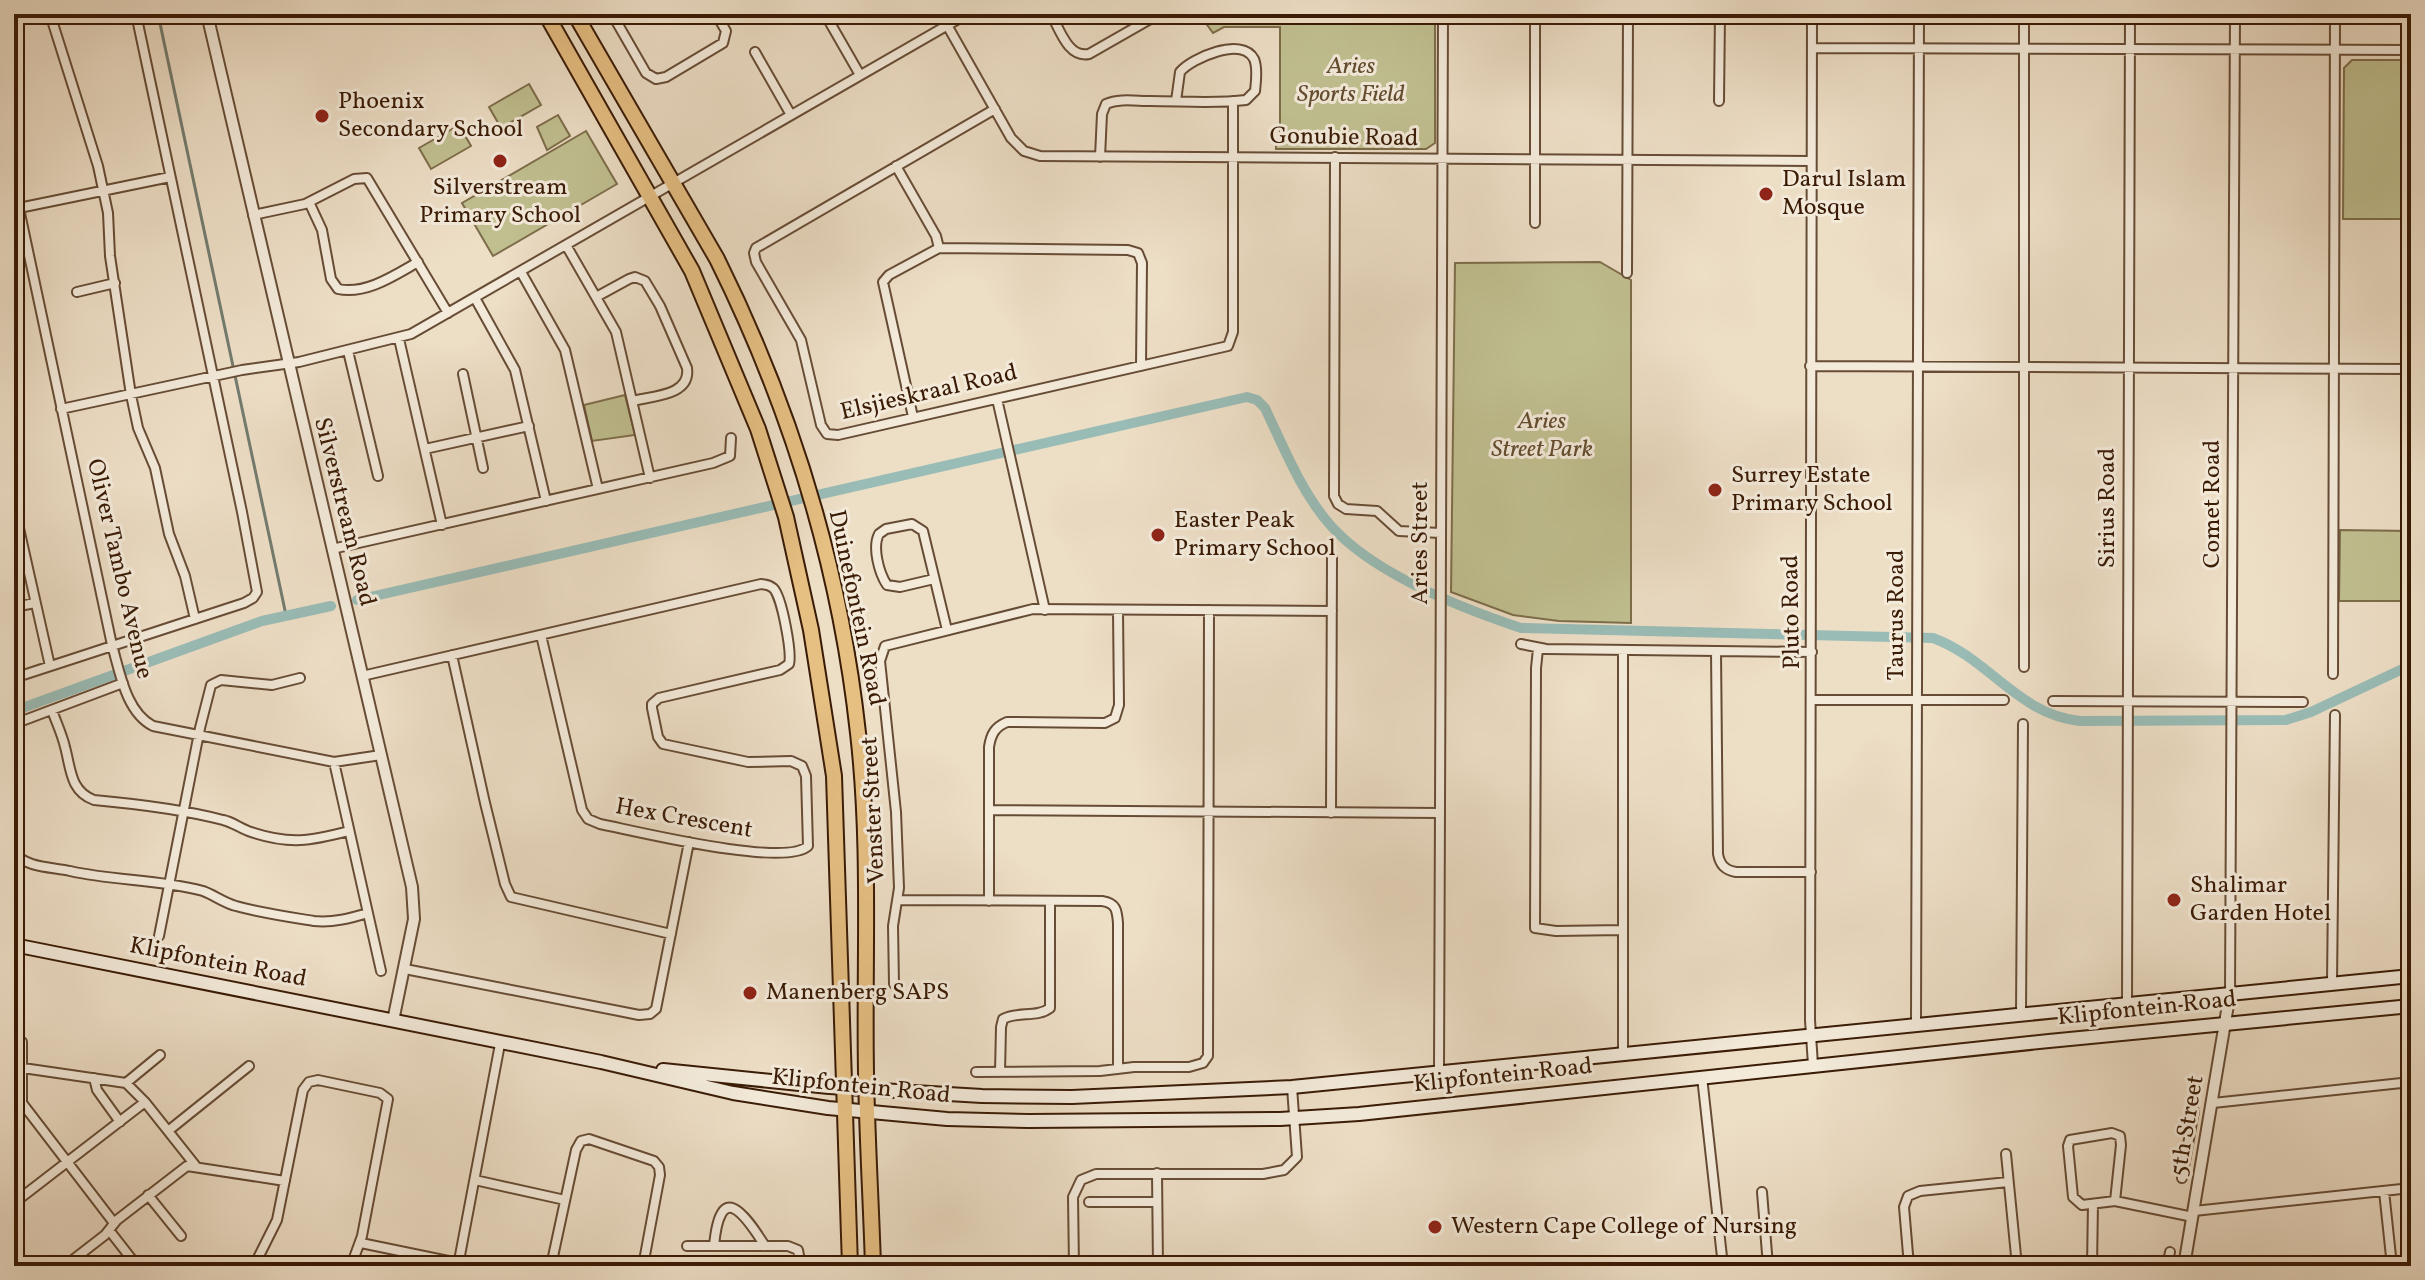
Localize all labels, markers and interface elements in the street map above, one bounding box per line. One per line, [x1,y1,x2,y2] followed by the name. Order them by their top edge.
[1297,50,1405,112] park label: Aries Sports Field
[338,85,523,147] place label: Phoenix Secondary School
[313,107,331,125] marker: Phoenix Secondary School
[1269,120,1419,156] street label: Gonubie Road
[491,152,509,170] marker: Silverstream Primary School
[1782,163,1906,225] place label: Darul Islam Mosque
[419,171,581,233] place label: Silverstream Primary School
[1757,185,1775,203] marker: Darul Islam Mosque
[837,356,1021,430] street label: Elsjieskraal Road
[1491,405,1593,467] park label: Aries Street Park
[304,414,384,610] street label: Silverstream Road
[2196,440,2230,568] street label: Comet Road
[2091,448,2125,568] street label: Sirius Road
[77,456,161,682] street label: Oliver Tambo Avenue
[1731,459,1893,521] place label: Surrey Estate Primary School
[1404,481,1438,605] street label: Aries Street
[1706,481,1724,499] marker: Surrey Estate Primary School
[1174,504,1336,566] place label: Easter Peak Primary School
[819,507,893,709] street label: Duinefontein Road
[1149,526,1167,544] marker: Easter Peak Primary School
[1880,550,1914,680] street label: Taurus Road
[1774,554,1810,670] street label: Pluto Road
[853,735,895,885] street label: Venster Street
[613,790,755,848] street label: Hex Crescent
[2190,869,2331,931] place label: Shalimar Garden Hotel
[2165,891,2183,909] marker: Shalimar Garden Hotel
[126,929,310,997] street label: Klipfontein Road
[766,976,949,1010] place label: Manenberg SAPS
[2056,983,2238,1035] street label: Klipfontein Road
[741,984,759,1002] marker: Manenberg SAPS
[1412,1050,1594,1102] street label: Klipfontein Road
[770,1061,952,1113] street label: Klipfontein Road
[2162,1073,2214,1179] street label: 5th Street
[1451,1210,1797,1244] place label: Western Cape College of Nursing
[1426,1218,1444,1236] marker: Western Cape College of Nursing

